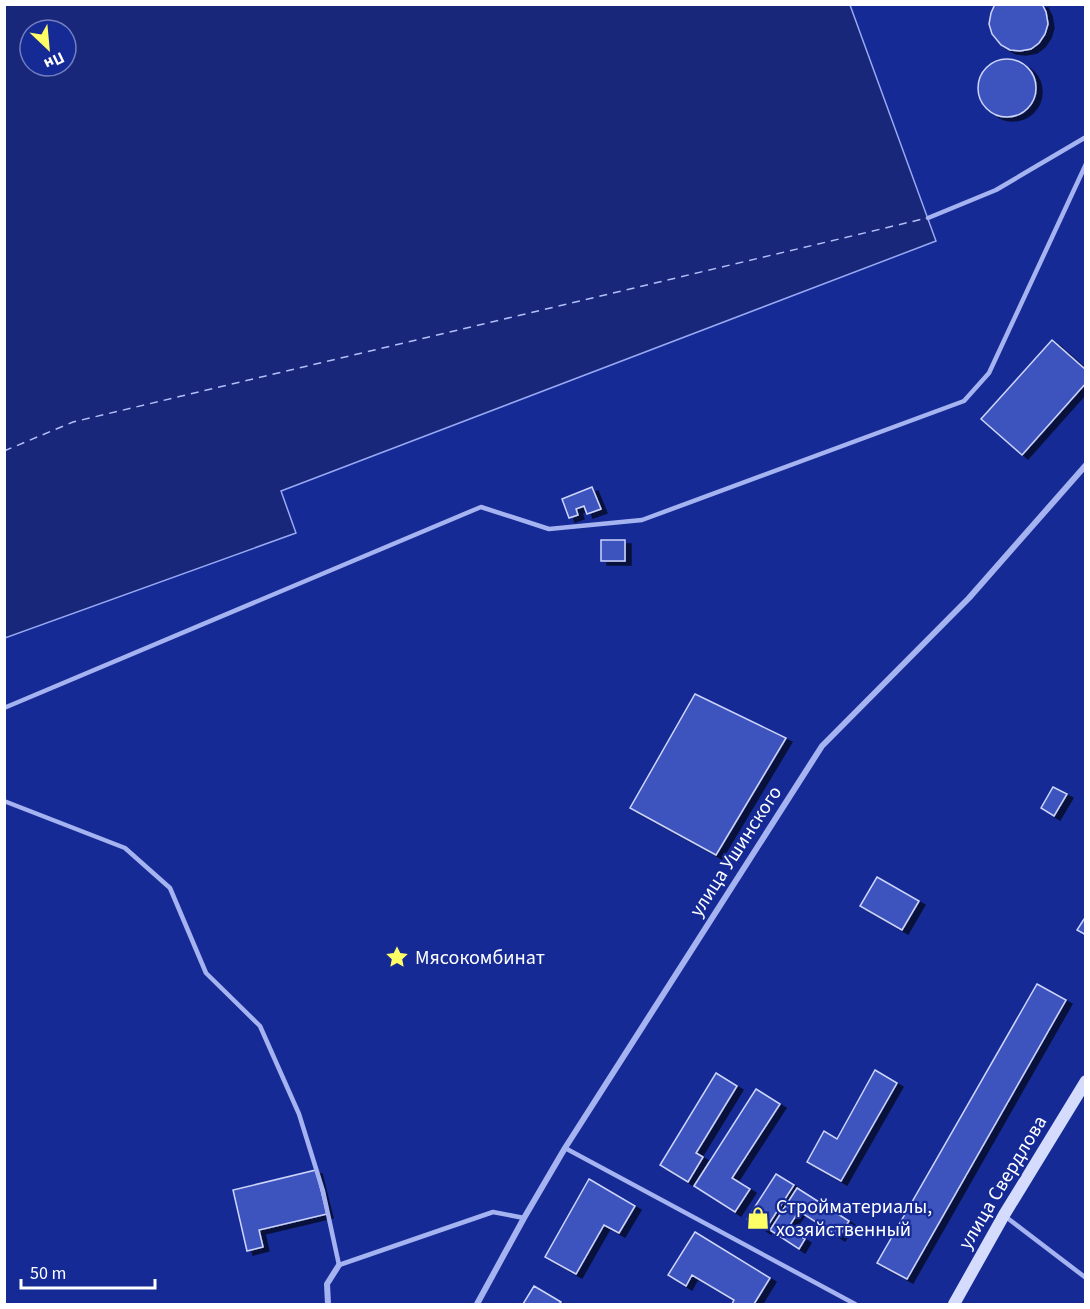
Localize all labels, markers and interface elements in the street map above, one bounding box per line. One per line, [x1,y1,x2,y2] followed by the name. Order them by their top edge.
[18,18,78,78] north arrow
[40,46,68,75] text: Пн
[683,780,789,923] street label: улица Ушинского
[384,944,410,970] place icon: Мясокомбинат
[415,944,545,972] place label: Мясокомбинат
[952,1110,1054,1255] street label: улица Свердлова
[776,1193,932,1244] place label: Стройматериалы, хозяйственный
[745,1205,771,1231] shop icon: Стройматериалы, хозяйственный
[21,1252,154,1290] scale bar
[30,1261,66,1286] text: 50 m

